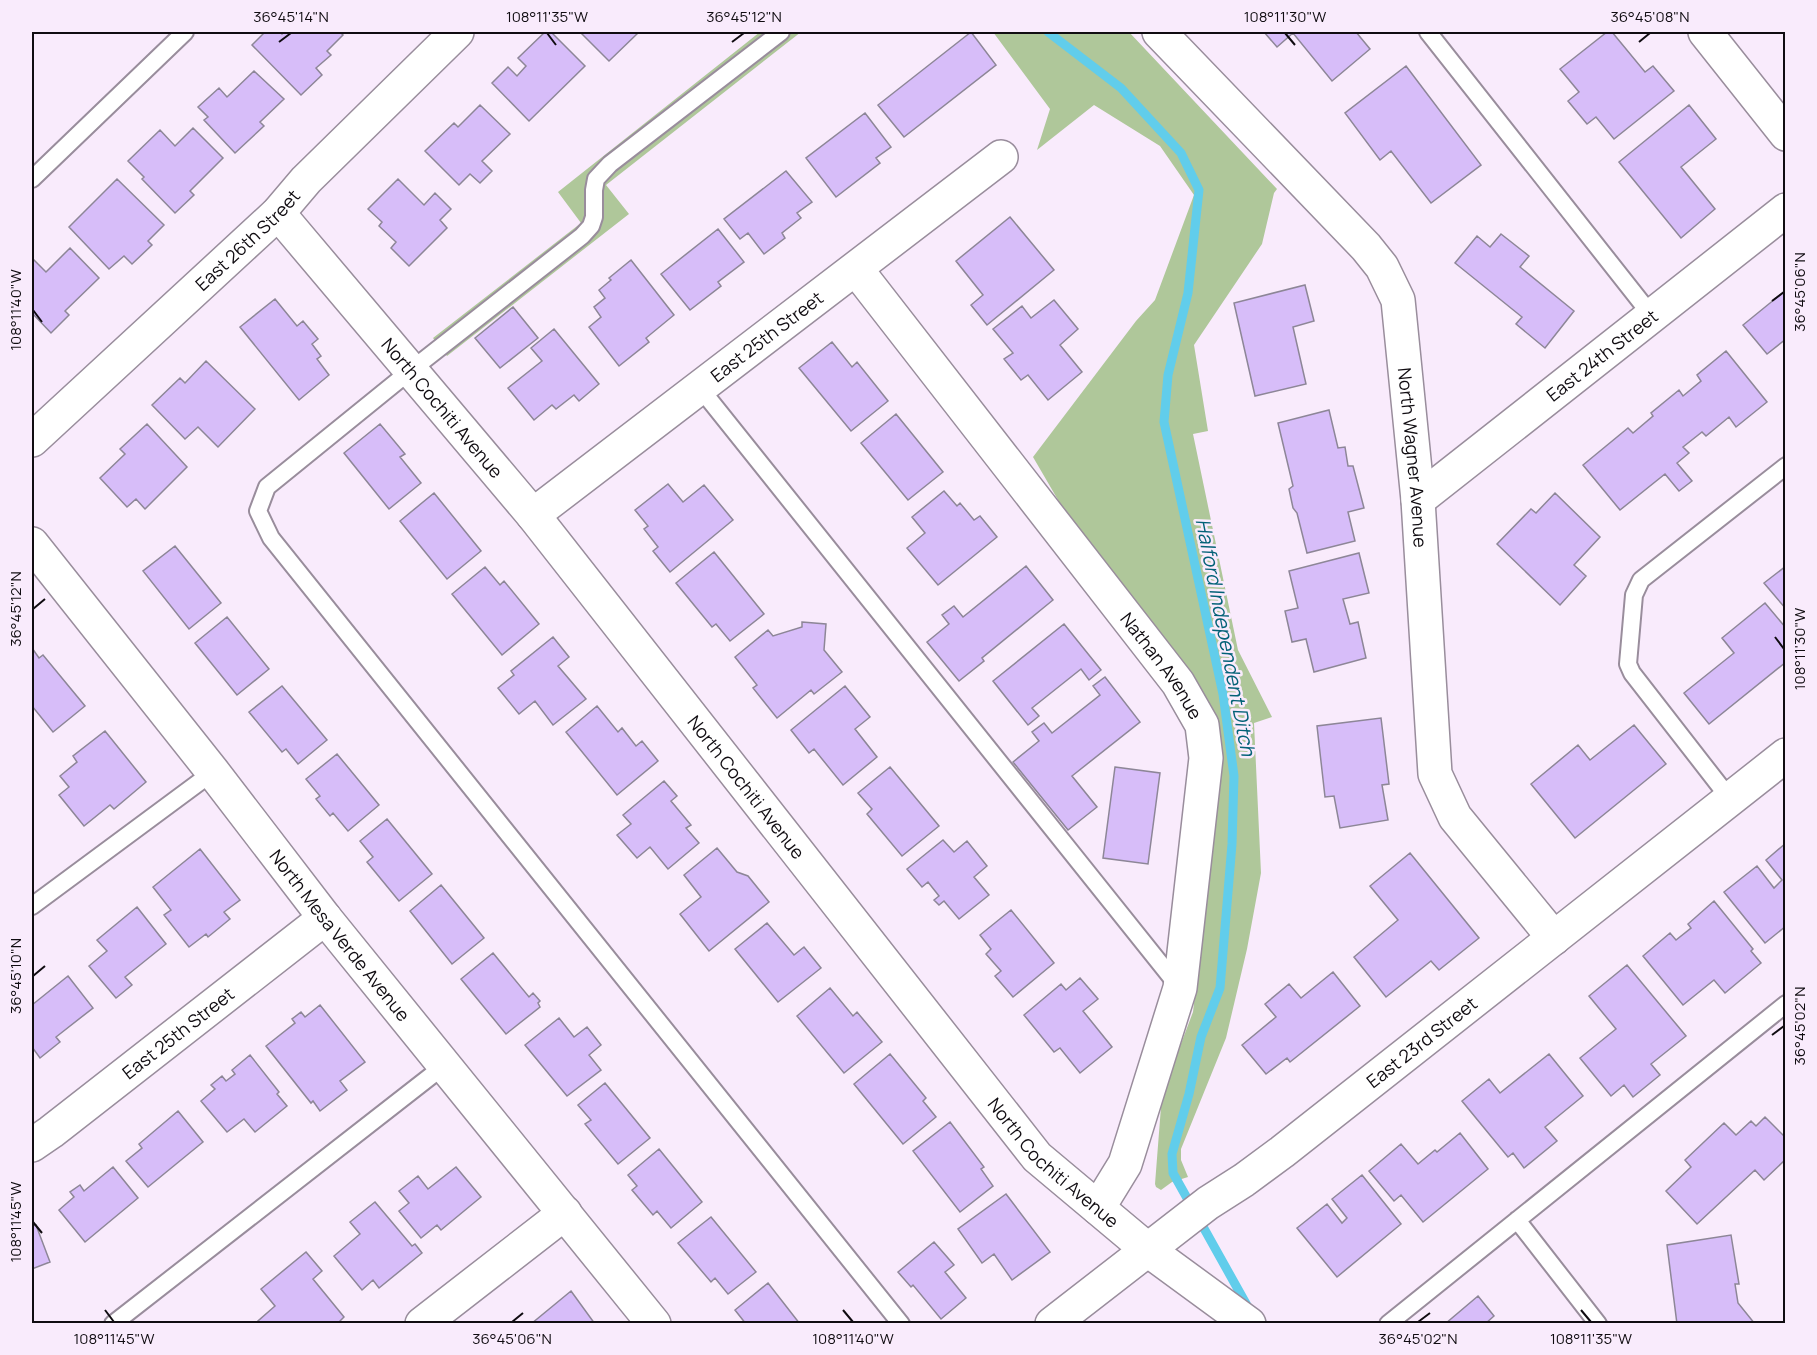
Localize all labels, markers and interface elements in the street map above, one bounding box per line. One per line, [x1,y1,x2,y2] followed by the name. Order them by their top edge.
[253,6,329,27] text: 36°45'14"N
[506,6,588,27] text: 108°11'35"W
[706,6,782,27] text: 36°45'12"N
[1244,6,1326,27] text: 108°11'30"W
[1610,6,1690,27] text: 36°45'08"N
[190,184,305,296] street label: East 26th Street
[1789,252,1810,332] text: 36°45'06"N
[5,269,26,351] text: 108°11'40"W
[705,286,828,387] street label: East 25th Street
[1541,304,1662,407] street label: East 24th Street
[377,333,509,483] street label: North Cochiti Avenue
[1393,366,1433,548] street label: North Wagner Avenue
[1190,516,1262,759] water label: Halford Independent Ditch
[5,571,26,647] text: 36°45'12"N
[1115,607,1208,723] street label: Nathan Avenue
[1789,608,1810,690] text: 108°11'30"W
[683,710,810,864] street label: North Cochiti Avenue
[265,844,416,1026] street label: North Mesa Verde Avenue
[5,938,26,1014] text: 36°45'10"N
[117,982,239,1084] street label: East 25th Street
[1789,987,1810,1065] text: 36°45'02"N
[1361,991,1482,1093] street label: East 23rd Street
[983,1093,1124,1233] street label: North Cochiti Avenue
[5,1182,26,1262] text: 108°11'45"W
[74,1328,154,1349] text: 108°11'45"W
[472,1328,552,1349] text: 36°45'06"N
[812,1328,894,1349] text: 108°11'40"W
[1379,1328,1457,1349] text: 36°45'02"N
[1550,1328,1632,1349] text: 108°11'35"W

